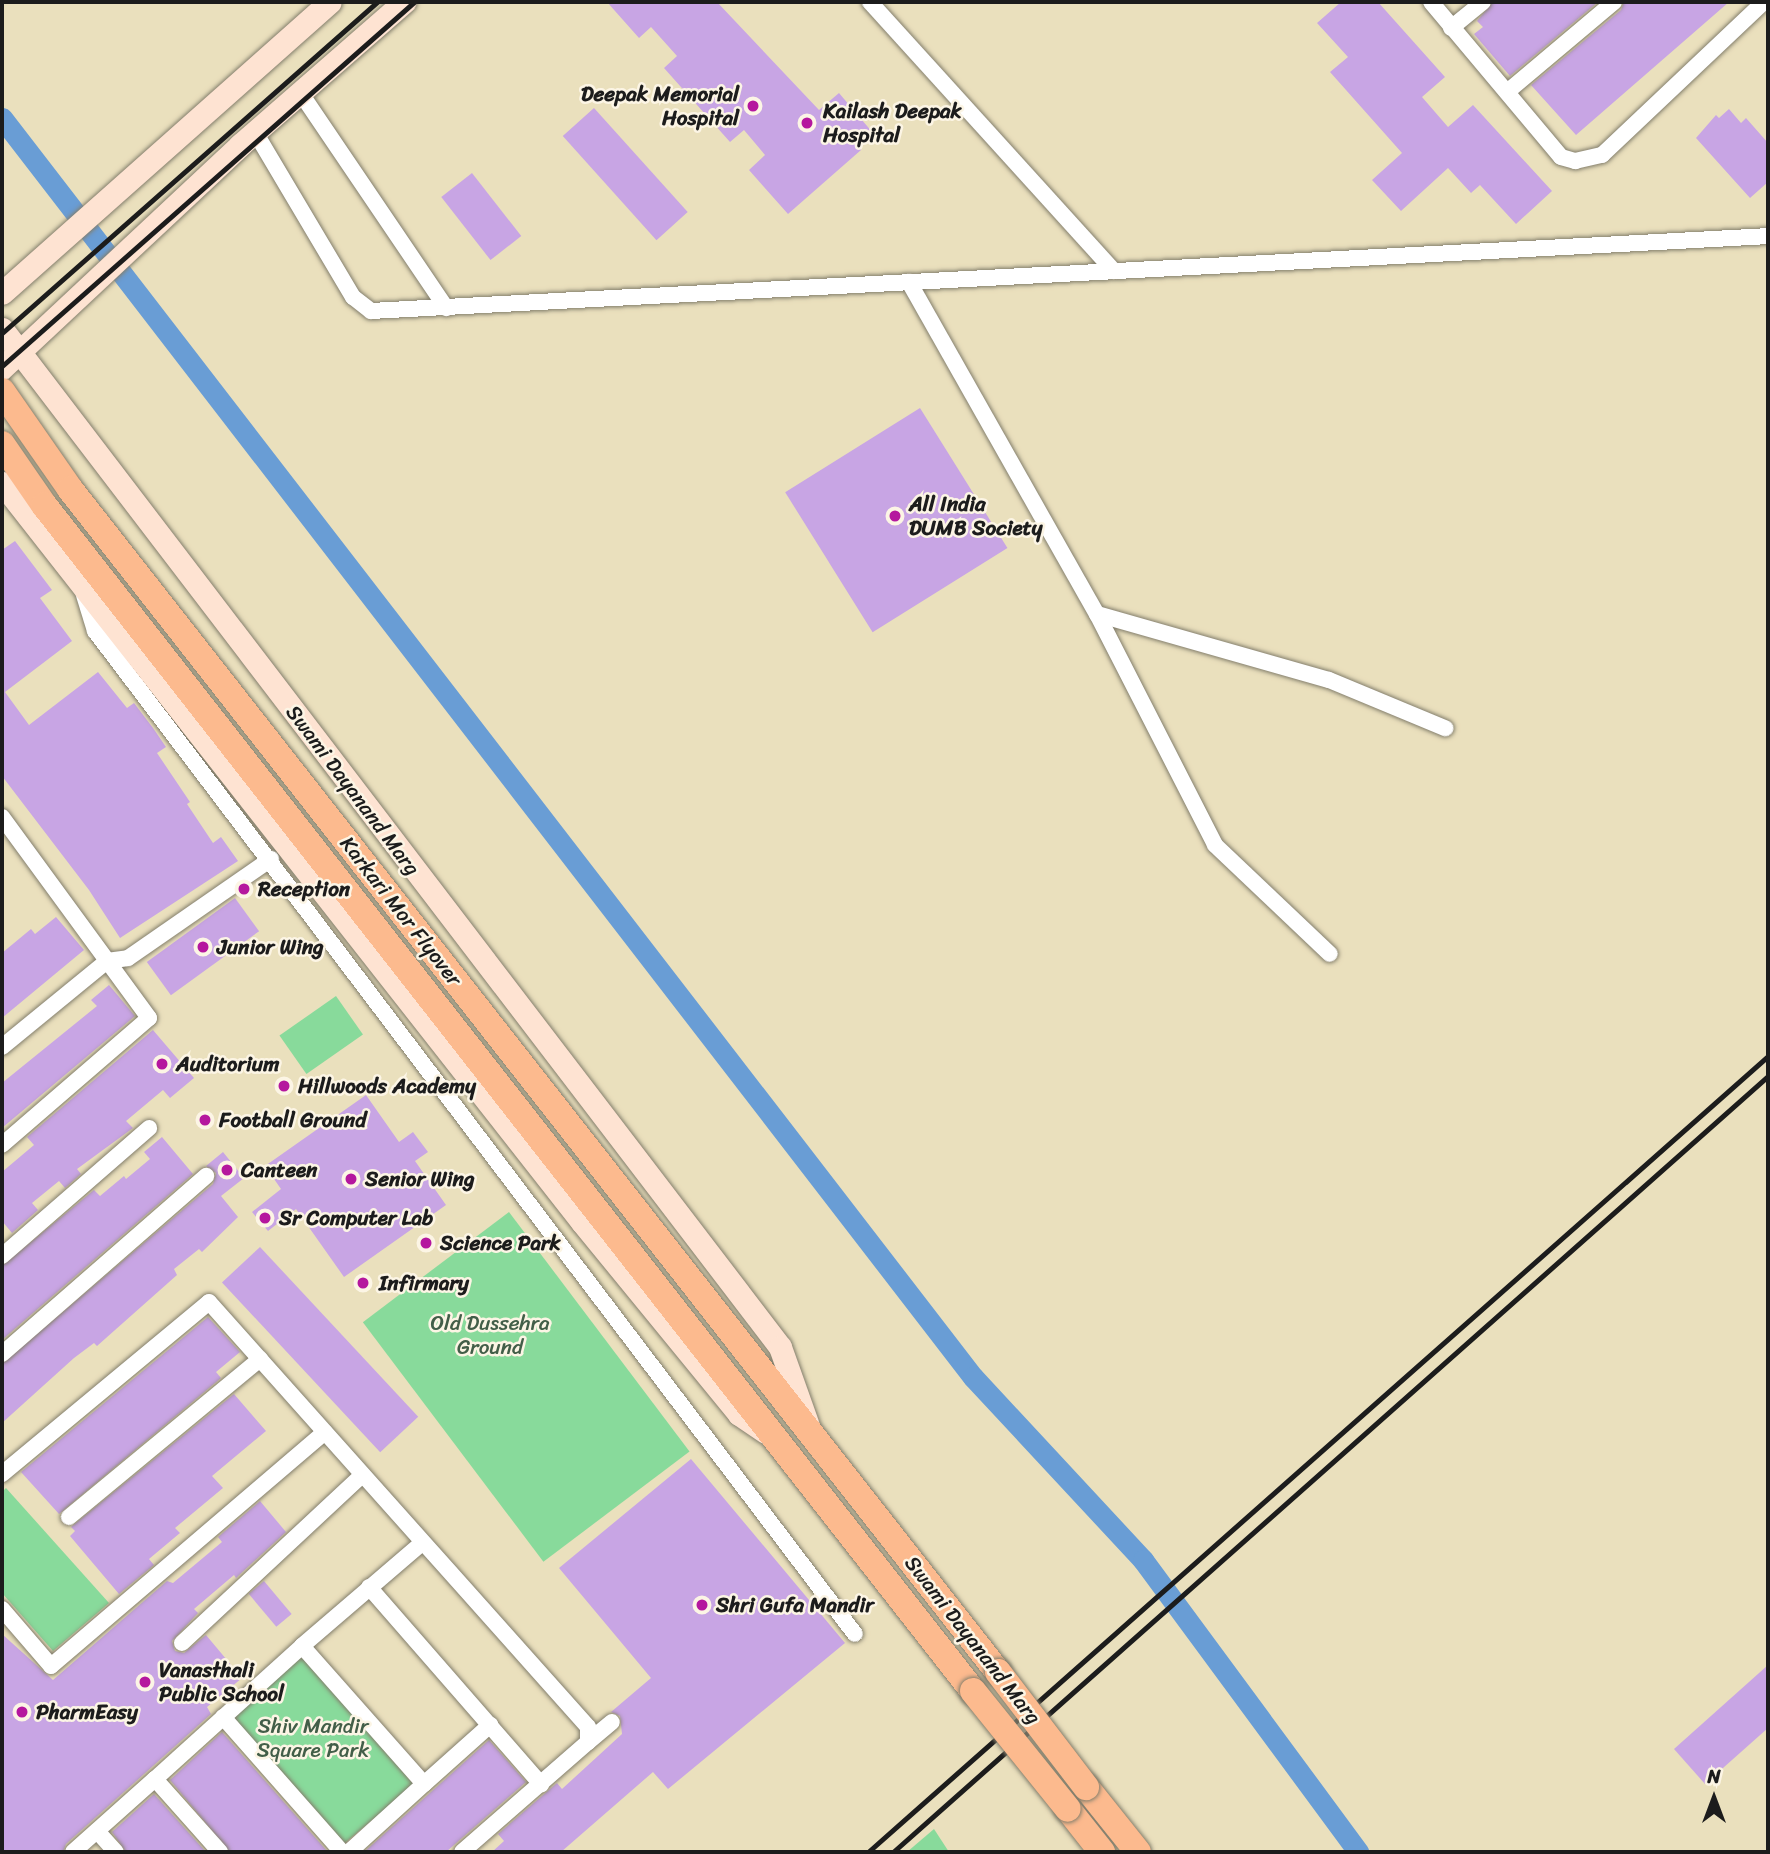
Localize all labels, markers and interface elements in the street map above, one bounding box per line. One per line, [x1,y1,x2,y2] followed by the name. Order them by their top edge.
[581,81,739,131] place label: Deepak Memorial Hospital
[745,98,761,114] marker: Deepak Memorial Hospital
[823,98,962,148] place label: Kailash Deepak Hospital
[797,113,817,133] marker: Kailash Deepak Hospital
[909,491,1043,541] place label: All India DUMB Society
[887,508,903,524] marker: All India DUMB Society
[281,700,425,880] street label: Swami Dayanand Marg
[335,831,467,991] street label: Karkari Mor Flyover
[258,876,350,902] place label: Reception
[236,881,252,897] marker: Reception
[217,934,324,960] place label: Junior Wing
[195,939,211,955] marker: Junior Wing
[176,1051,279,1077] place label: Auditorium
[154,1056,170,1072] marker: Auditorium
[298,1073,476,1099] place label: Hillwoods Academy
[276,1078,292,1094] marker: Hillwoods Academy
[219,1107,366,1133] place label: Football Ground
[197,1112,213,1128] marker: Football Ground
[241,1157,317,1183] place label: Canteen
[219,1162,235,1178] marker: Canteen
[365,1166,474,1192] place label: Senior Wing
[343,1171,359,1187] marker: Senior Wing
[279,1205,433,1231] place label: Sr Computer Lab
[257,1210,273,1226] marker: Sr Computer Lab
[440,1230,561,1256] place label: Science Park
[418,1235,434,1251] marker: Science Park
[379,1270,469,1296] place label: Infirmary
[353,1273,373,1293] marker: Infirmary
[430,1310,550,1360] park label: Old Dussehra Ground
[899,1551,1047,1729] street label: Swami Dayanand Marg
[716,1592,874,1618] place label: Shri Gufa Mandir
[694,1597,710,1613] marker: Shri Gufa Mandir
[159,1657,284,1707] place label: Vanasthali Public School
[137,1674,153,1690] marker: Vanasthali Public School
[36,1699,138,1725] place label: PharmEasy
[14,1704,30,1720] marker: PharmEasy
[257,1713,369,1763] park label: Shiv Mandir Square Park
[1707,1760,1721,1793] text: N
[1679,1763,1749,1833] north arrow

